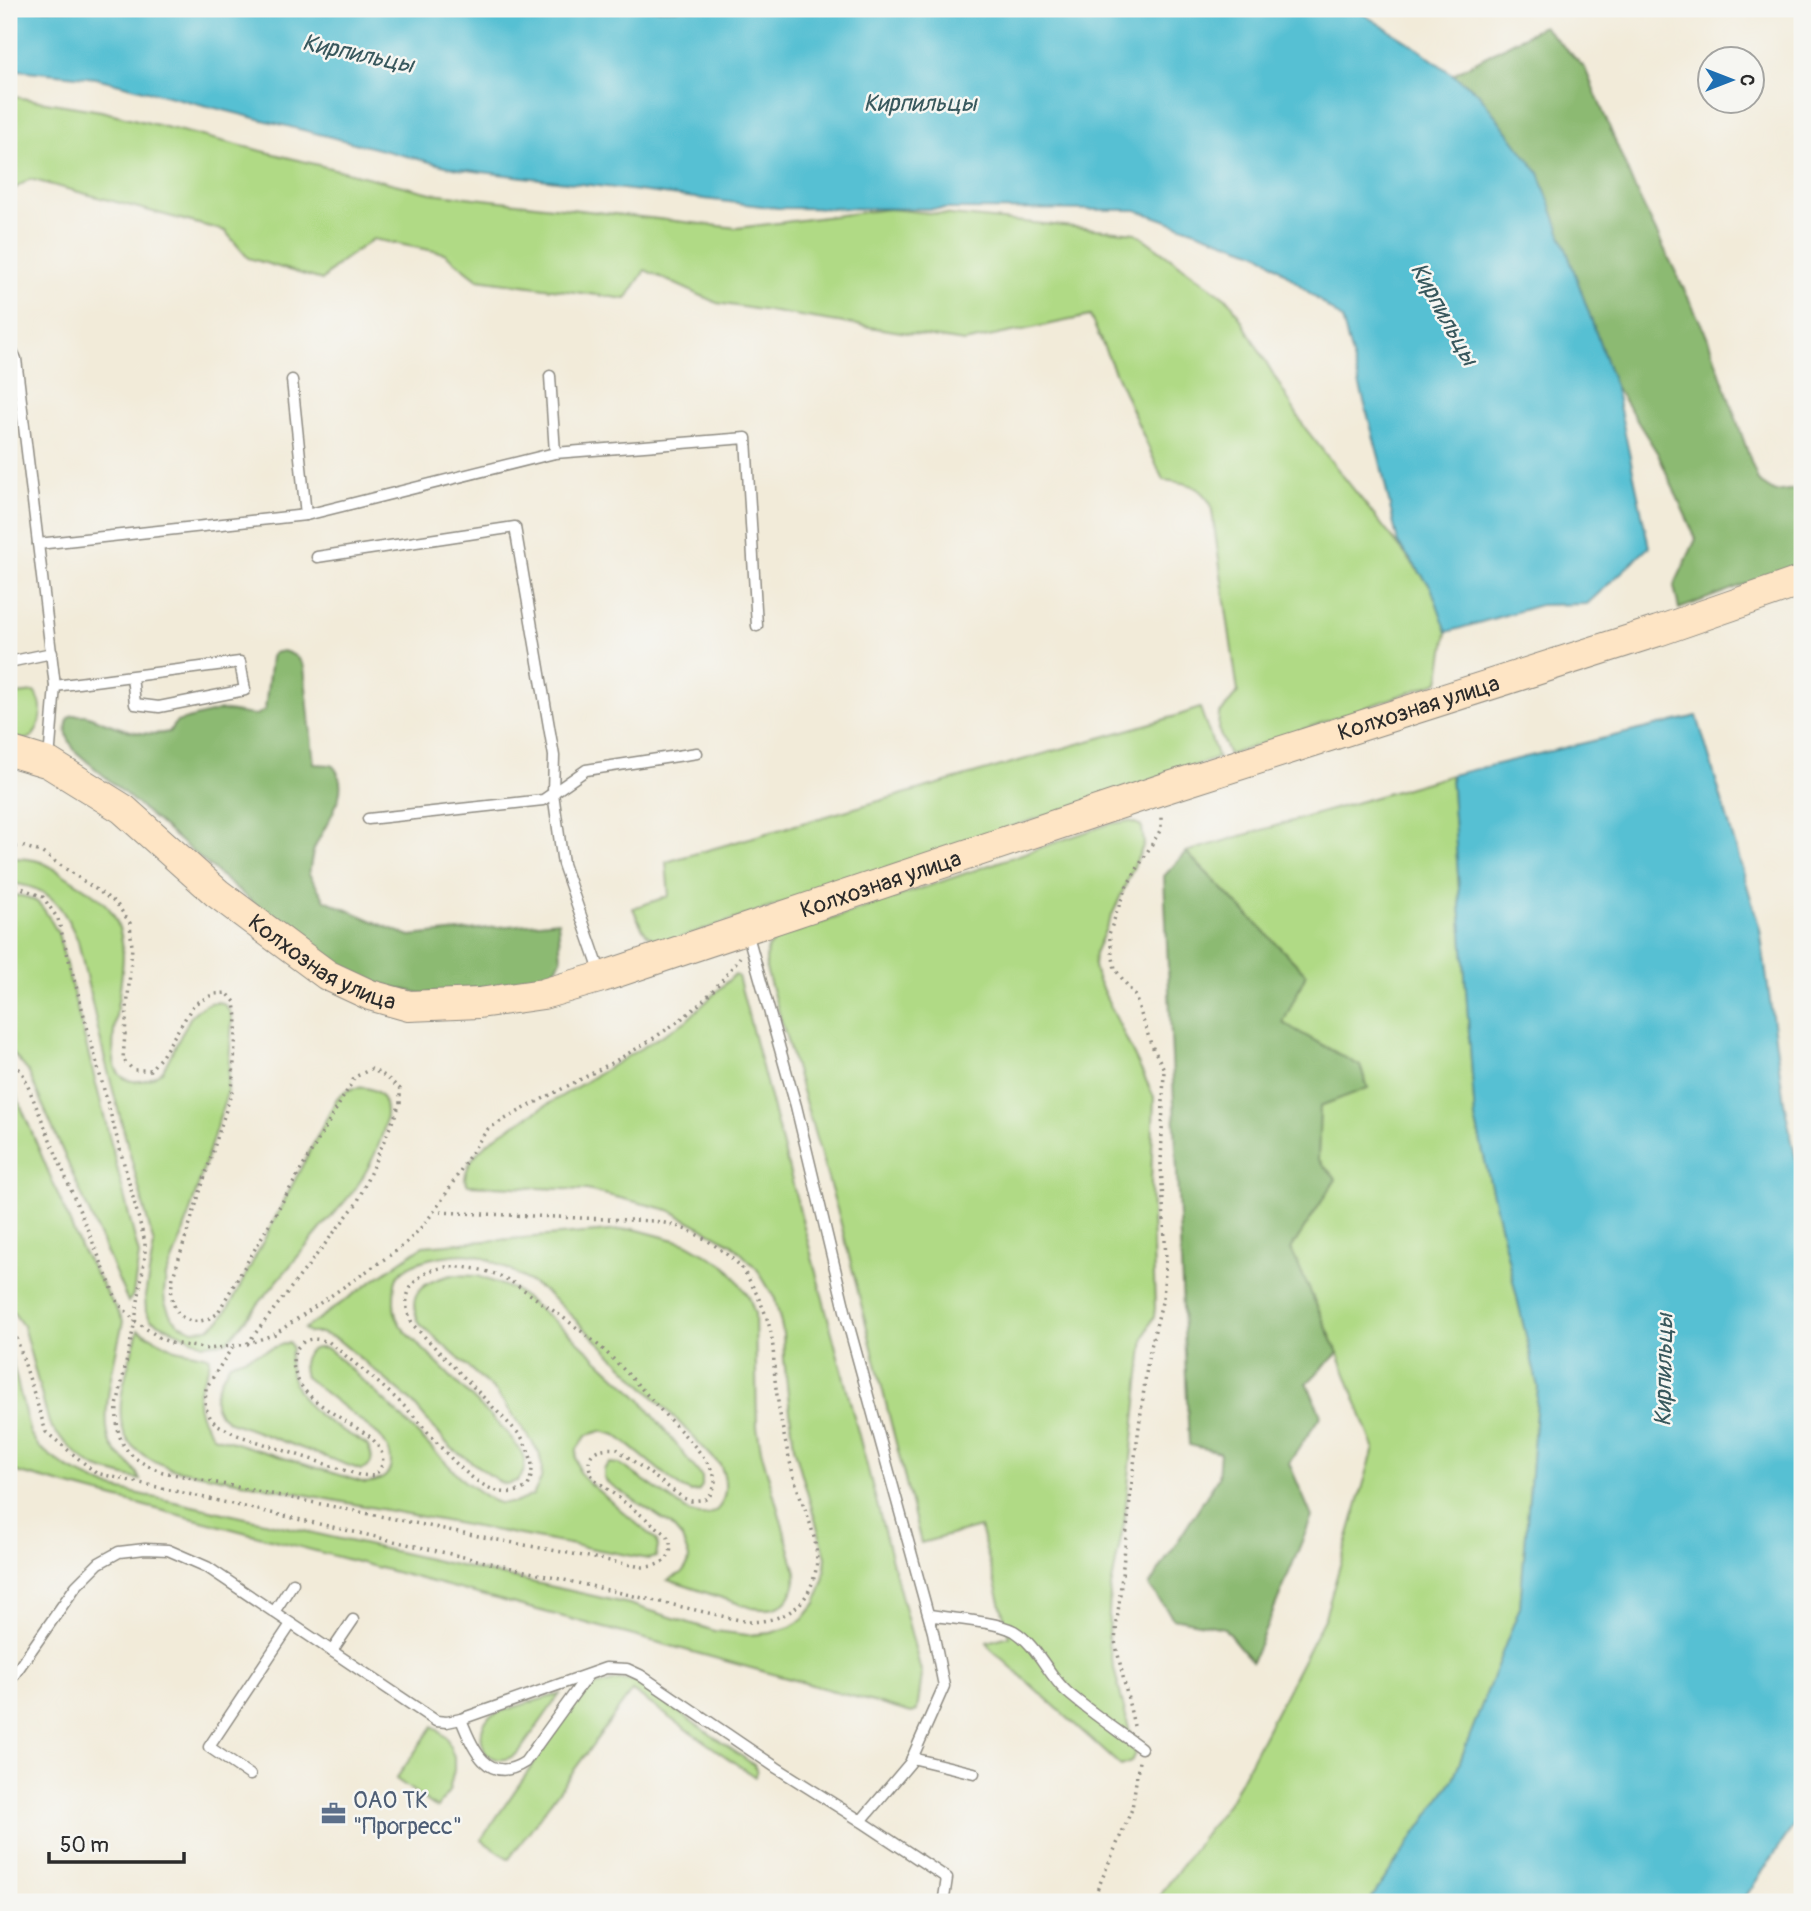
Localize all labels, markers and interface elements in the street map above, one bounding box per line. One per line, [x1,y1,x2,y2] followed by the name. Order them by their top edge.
[300,28,418,80] water label: Кирпильцы
[1696,46,1766,116] north arrow
[1735,74,1759,86] text: С
[864,89,978,118] water label: Кирпильцы
[1404,258,1485,372] water label: Кирпильцы
[1334,668,1503,747] street label: Колхозная улица
[796,843,965,924] street label: Колхозная улица
[243,907,399,1016] street label: Колхозная улица
[1649,1312,1680,1427] water label: Кирпильцы
[353,1786,462,1841] place label: ОАО ТК "Прогресс"
[319,1799,347,1827] office icon: ОАО ТК "Прогресс"
[49,1820,184,1864] scale bar
[60,1832,109,1859] text: 50 m

